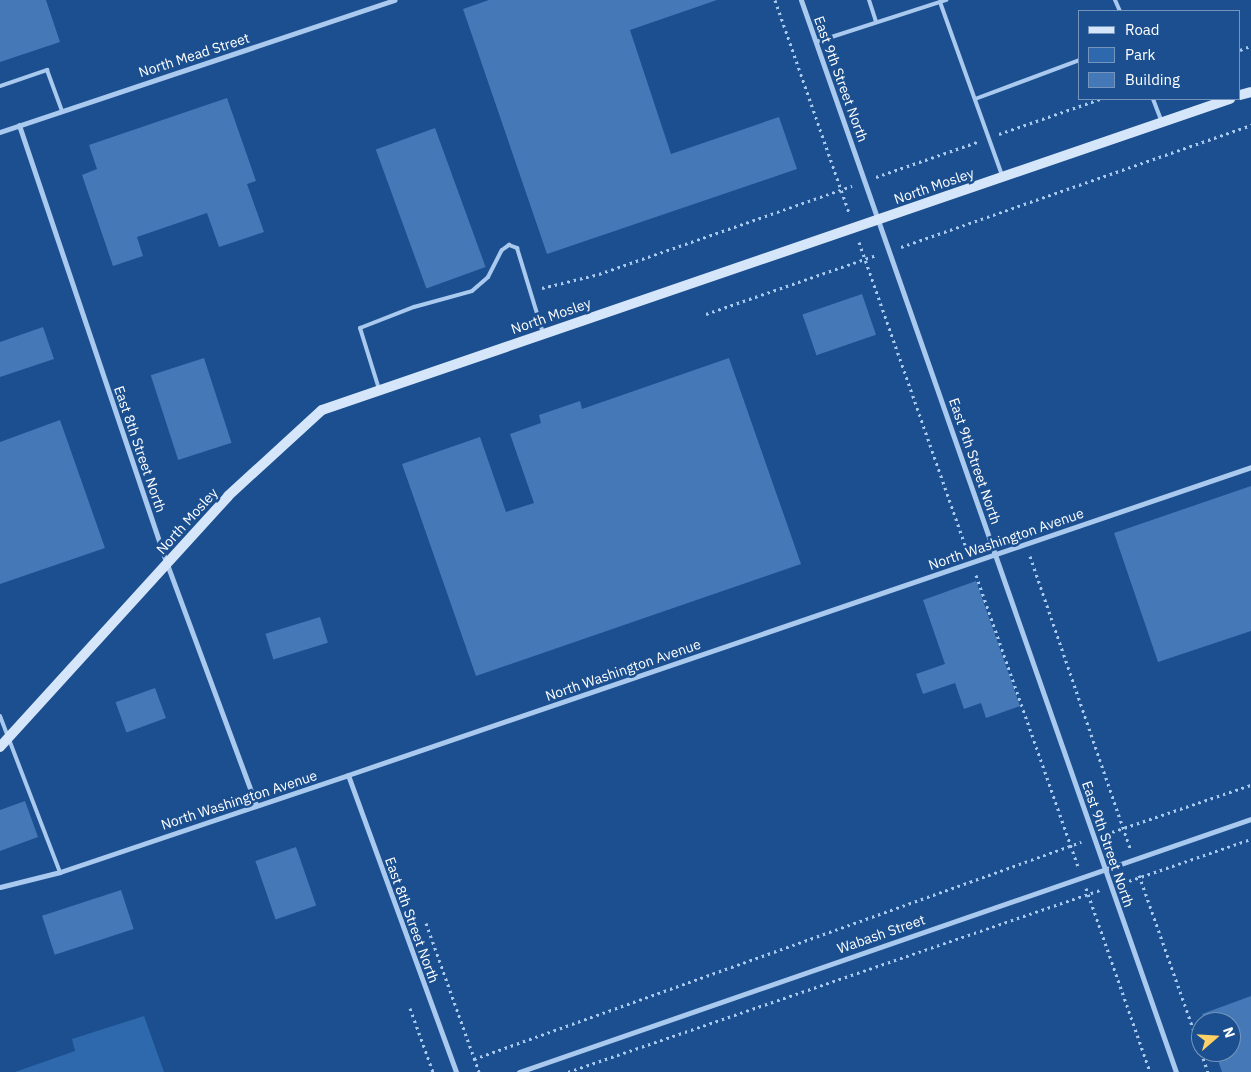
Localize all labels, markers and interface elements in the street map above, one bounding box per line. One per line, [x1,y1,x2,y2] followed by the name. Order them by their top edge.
[1078,10,1241,100] legend
[810,14,872,144] street label: East 9th Street North
[1125,20,1160,39] text: Road
[137,29,251,81] street label: North Mead Street
[1125,45,1155,64] text: Park
[1125,70,1180,89] text: Building
[892,164,976,208] street label: North Mosley
[509,294,593,338] street label: North Mosley
[110,384,170,514] street label: East 8th Street North
[945,396,1005,526] street label: East 9th Street North
[153,484,221,558] street label: North Mosley
[926,504,1086,574] street label: North Washington Avenue
[543,635,703,705] street label: North Washington Avenue
[159,767,319,833] street label: North Washington Avenue
[1078,779,1138,909] street label: East 9th Street North
[381,855,443,985] street label: East 8th Street North
[835,911,927,957] street label: Wabash Street
[1191,1012,1241,1062] north arrow
[1219,1025,1239,1040] text: N

